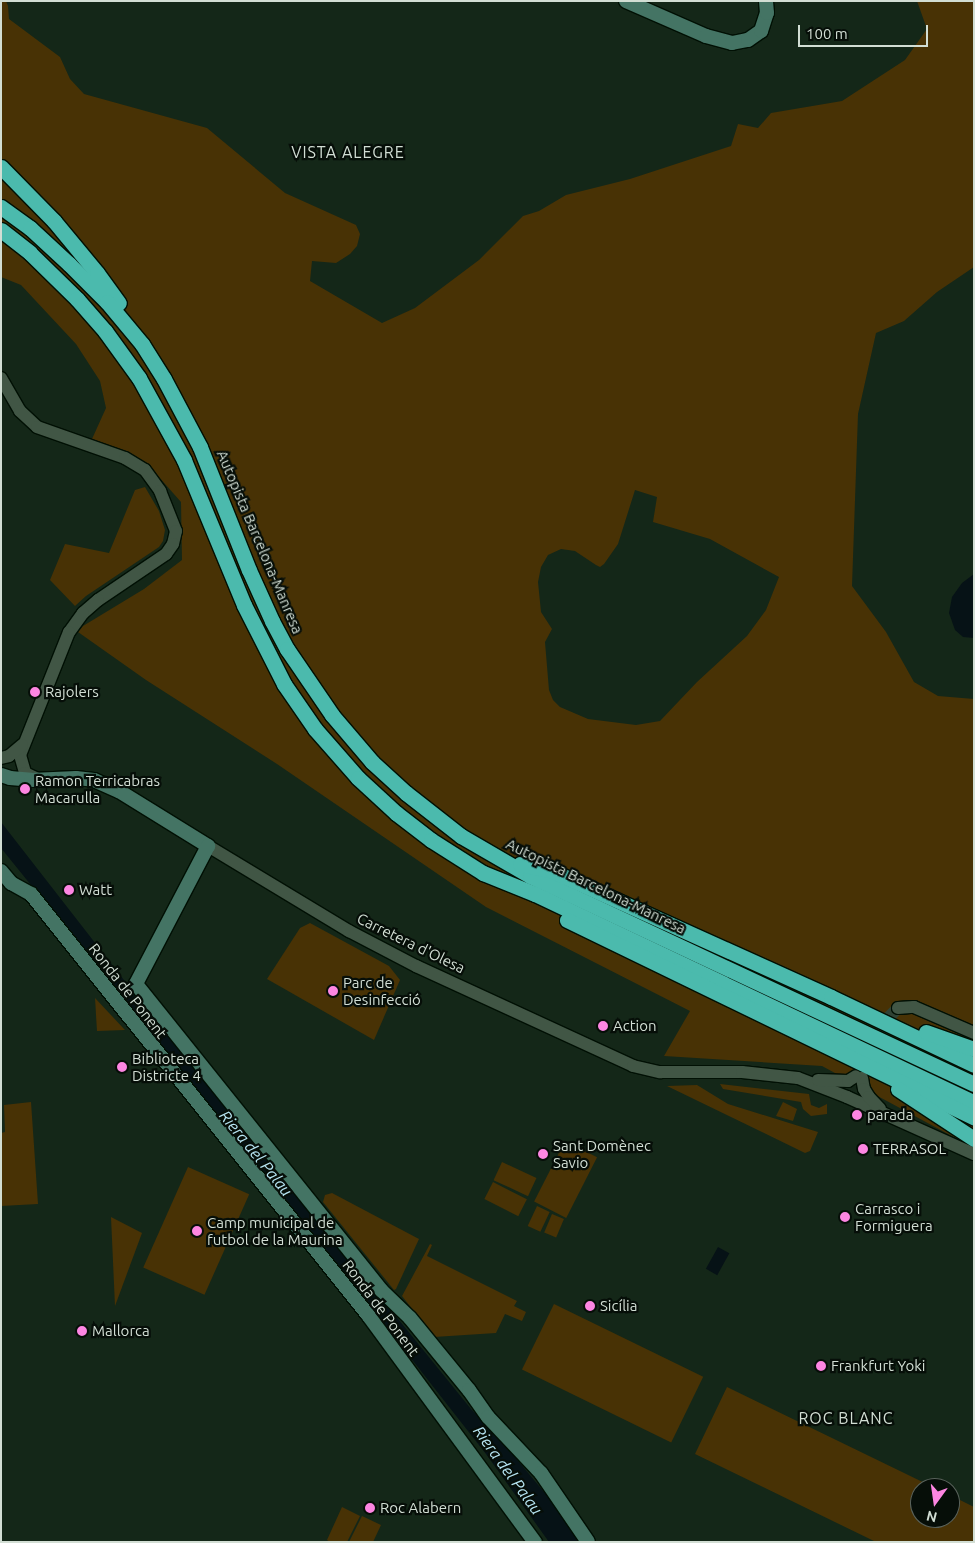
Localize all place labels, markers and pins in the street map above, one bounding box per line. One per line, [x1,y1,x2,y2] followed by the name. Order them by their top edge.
[45,683,99,701] place label: Rajolers
[29,686,41,698] marker: Rajolers
[35,771,160,806] place label: Ramon Terricabras Macarulla
[19,783,31,795] marker: Ramon Terricabras Macarulla
[79,881,112,899] place label: Watt
[63,884,75,896] marker: Watt
[343,973,421,1008] place label: Parc de Desinfecció
[327,985,339,997] marker: Parc de Desinfecció
[613,1017,657,1035] place label: Action
[597,1020,609,1032] marker: Action
[132,1049,201,1084] place label: Biblioteca Districte 4
[116,1061,128,1073] marker: Biblioteca Districte 4
[867,1106,913,1124] place label: parada
[851,1109,863,1121] marker: parada
[553,1136,651,1171] place label: Sant Domènec Savio
[873,1140,946,1158] place label: TERRASOL
[857,1143,869,1155] marker: TERRASOL
[537,1148,549,1160] marker: Sant Domènec Savio
[855,1199,933,1234] place label: Carrasco i Formiguera
[839,1211,851,1223] marker: Carrasco i Formiguera
[207,1213,343,1248] place label: Camp municipal de futbol de la Maurina
[191,1225,203,1237] marker: Camp municipal de futbol de la Maurina
[600,1297,637,1315] place label: Sicília
[584,1300,596,1312] marker: Sicília
[92,1322,150,1340] place label: Mallorca
[76,1325,88,1337] marker: Mallorca
[831,1357,925,1375] place label: Frankfurt Yoki
[815,1360,827,1372] marker: Frankfurt Yoki
[380,1499,461,1517] place label: Roc Alabern
[364,1502,376,1514] marker: Roc Alabern

